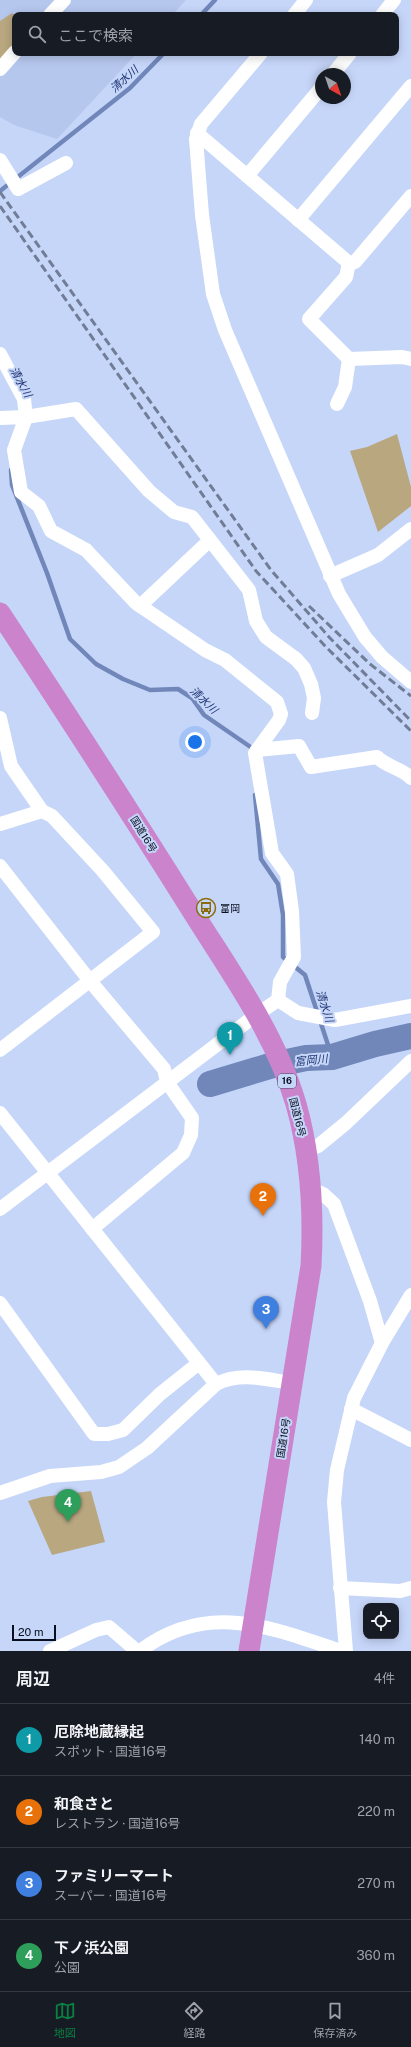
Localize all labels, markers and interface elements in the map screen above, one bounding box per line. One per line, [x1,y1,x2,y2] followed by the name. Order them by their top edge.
[12,12,399,56] search box
[26,23,48,45] icon: search
[58,27,133,44] text: ここで検索
[108,63,141,94] water label: 清水川
[315,68,351,104] north arrow
[8,365,35,400] water label: 清水川
[188,684,221,716] water label: 清水川
[185,732,205,752] your location
[128,814,160,854] street label: 国道16号
[195,897,217,919] bus stop icon: 富岡
[220,902,240,914] place label: 富岡
[314,988,336,1024] water label: 清水川
[217,1022,243,1055] pin: 1
[294,1052,329,1068] water label: 富岡川
[278,1074,296,1088] road number: 16
[287,1096,309,1138] street label: 国道16号
[250,1183,276,1216] pin: 2
[253,1296,279,1329] pin: 3
[274,1417,292,1459] street label: 国道16号
[55,1489,81,1522] pin: 4
[363,1603,399,1639] map controls
[363,1603,399,1639] button: locate
[12,1623,56,1642] scale bar
[18,1626,43,1638] text: 20 m
[16,1669,50,1689] text: 周辺
[374,1671,395,1686] text: 4件
[54,1723,144,1740] text: 厄除地蔵縁起
[26,1732,32,1747] text: 1
[359,1732,395,1747] text: 140 m
[54,1744,168,1759] text: スポット · 国道16号
[54,1795,114,1812] text: 和食さと
[25,1804,33,1819] text: 2
[357,1804,395,1819] text: 220 m
[54,1816,181,1831] text: レストラン · 国道16号
[54,1867,174,1884] text: ファミリーマート
[25,1876,33,1891] text: 3
[357,1876,395,1891] text: 270 m
[54,1888,167,1903] text: スーパー · 国道16号
[54,1939,129,1956] text: 下ノ浜公園
[25,1948,33,1963] text: 4
[357,1948,395,1963] text: 360 m
[54,1960,80,1975] text: 公園
[54,2000,76,2040] tab: 地図
[183,2000,205,2040] tab: 経路
[313,2000,357,2040] tab: 保存済み

